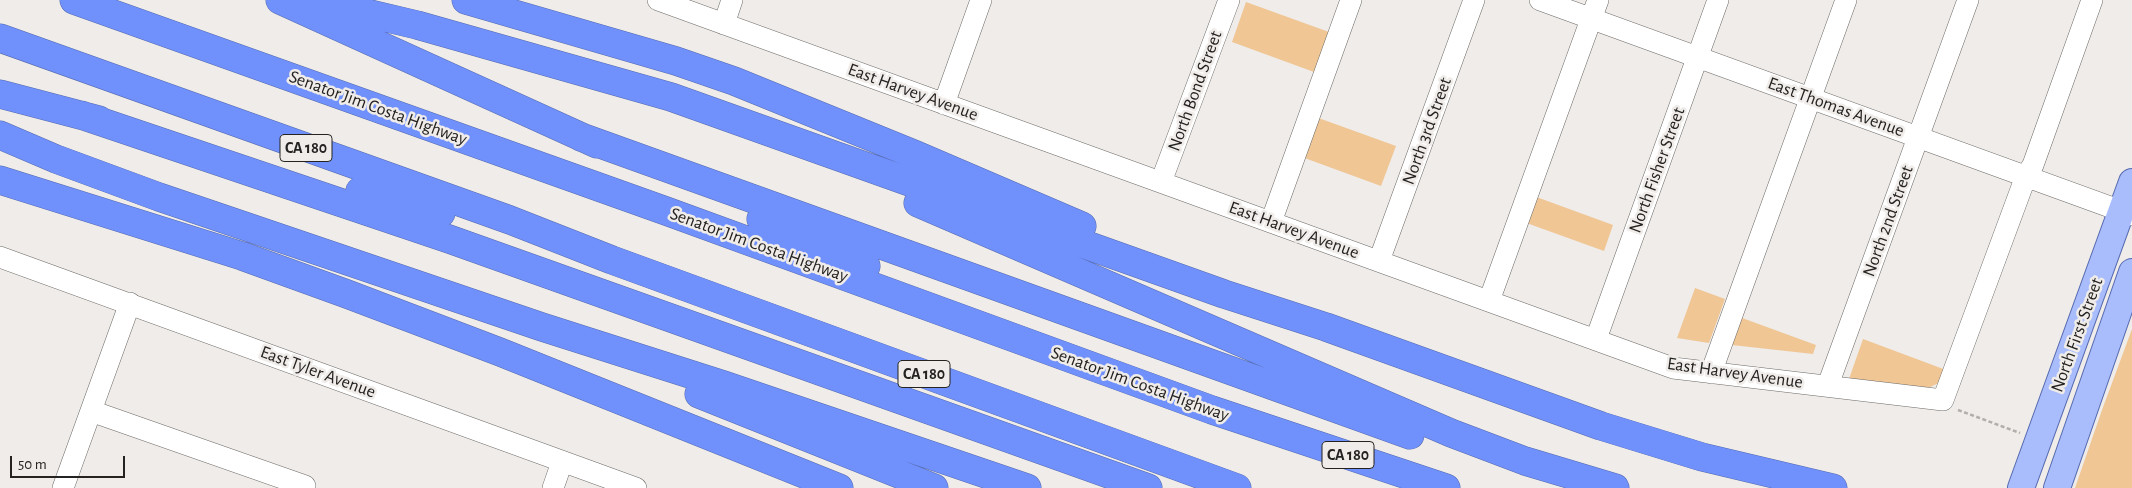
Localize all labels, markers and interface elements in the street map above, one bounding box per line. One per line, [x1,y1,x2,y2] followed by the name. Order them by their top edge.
[1163,28,1227,154] street label: North Bond Street
[845,58,981,126] street label: East Harvey Avenue
[286,66,470,150] street label: Senator Jim Costa Highway
[1765,72,1907,142] street label: East Thomas Avenue
[1398,75,1456,187] street label: North 3rd Street
[1624,104,1690,236] street label: North Fisher Street
[280,134,332,162] road number: CA 180
[1858,163,1918,279] street label: North 2nd Street
[1226,196,1362,264] street label: East Harvey Avenue
[667,203,851,287] street label: Senator Jim Costa Highway
[2046,275,2108,395] street label: North First Street
[257,341,379,403] street label: East Tyler Avenue
[1048,342,1232,426] street label: Senator Jim Costa Highway
[1666,353,1804,393] street label: East Harvey Avenue
[898,360,950,388] road number: CA 180
[1322,442,1374,468] road number: CA 180
[12,446,128,478] scale bar
[18,457,47,472] text: 50 m

